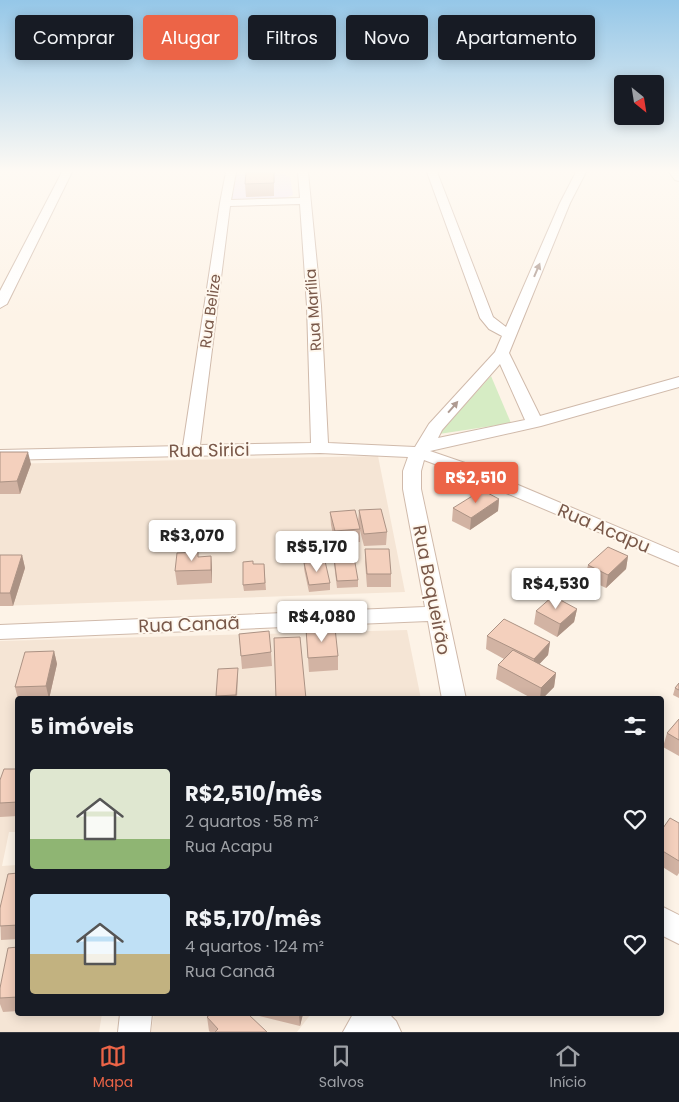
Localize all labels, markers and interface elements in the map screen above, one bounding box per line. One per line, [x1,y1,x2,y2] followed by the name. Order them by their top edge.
[15,15,133,60] chip: Comprar
[143,15,238,60] chip: Alugar
[248,15,336,60] chip: Filtros
[346,15,428,60] chip: Novo
[438,15,595,60] chip: Apartamento
[614,75,664,125] north arrow
[614,75,664,125] map controls
[534,263,542,277] one-way arrow
[300,268,326,352] street label: Rua Marília
[194,272,226,350] street label: Rua Belize
[447,401,459,413] one-way arrow
[168,437,250,463] street label: Rua Sirici
[430,462,522,504] pin: R$2,510
[445,466,507,489] text: R$2,510
[554,497,654,559] street label: Rua Acapu
[146,520,238,562] pin: R$3,070
[407,523,457,657] street label: Rua Boqueirão
[160,524,224,547] text: R$3,070
[271,530,363,573] pin: R$5,170
[287,535,347,558] text: R$5,170
[510,568,602,610] pin: R$4,530
[523,572,589,595] text: R$4,530
[276,600,368,643] pin: R$4,080
[288,605,356,628] text: R$4,080
[138,610,240,638] street label: Rua Canaã
[30,712,134,741] text: 5 imóveis
[621,712,649,740] icon: filters
[185,779,322,808] text: R$2,510/mês
[70,789,130,849] icon: home
[621,805,649,833] icon: heart
[185,810,319,833] text: 2 quartos · 58 m²
[185,835,272,858] text: Rua Acapu
[185,904,321,933] text: R$5,170/mês
[70,914,130,974] icon: home
[621,930,649,958] icon: heart
[185,935,324,958] text: 4 quartos · 124 m²
[185,960,275,983] text: Rua Canaã
[93,1042,133,1093] tab: Mapa
[319,1042,364,1093] tab: Salvos
[549,1042,586,1093] tab: Início

